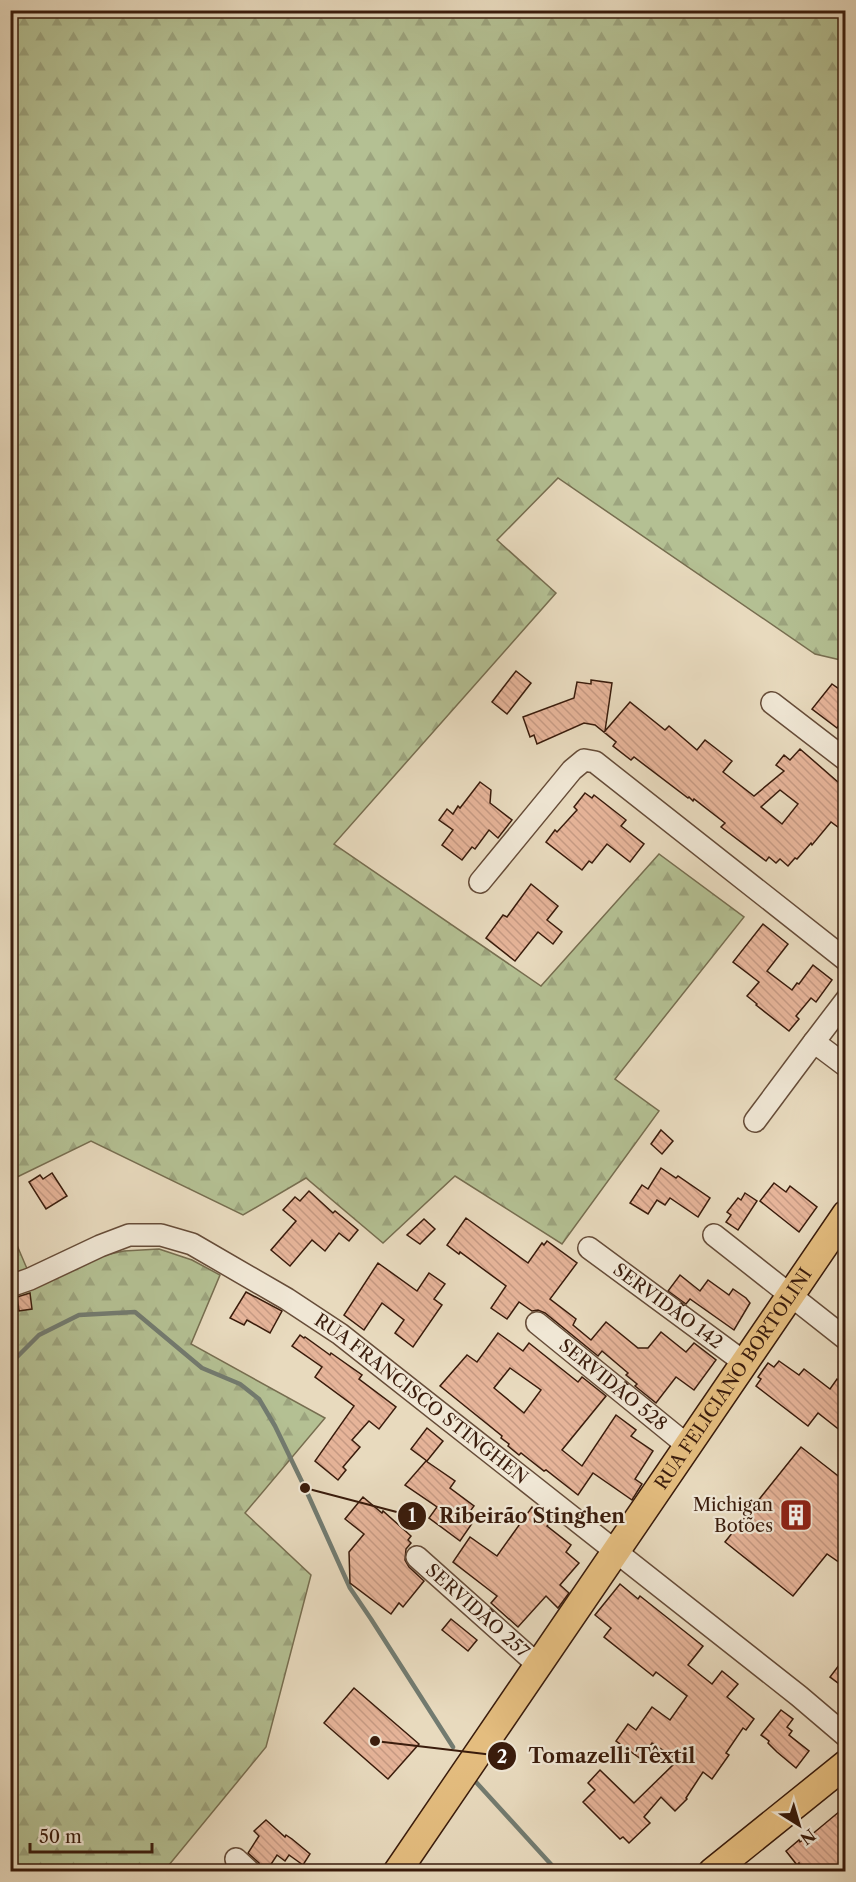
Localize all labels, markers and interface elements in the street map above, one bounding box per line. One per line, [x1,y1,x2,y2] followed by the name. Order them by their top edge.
[609,1259,727,1354] street label: SERVIDÃO 142
[650,1264,817,1494] street label: RUA FELICIANO BORTOLINI
[310,1309,532,1489] street label: RUA FRANCISCO STINGHEN
[555,1334,671,1435] street label: SERVIDÃO 528
[693,1494,773,1537] place label: Michigan Botões
[397,1497,637,1535] callout: Ribeirão Stinghen
[778,1497,814,1533] building icon: Michigan Botões
[439,1504,625,1528] text: Ribeirão Stinghen
[408,1505,416,1527] text: 1
[421,1559,534,1663] street label: SERVIDÃO 257
[487,1737,708,1775] callout: Tomazelli Têxtil
[529,1744,695,1768] text: Tomazelli Têxtil
[497,1746,507,1768] text: 2
[769,1795,829,1855] north arrow
[30,1816,152,1854] scale bar
[796,1825,820,1849] text: N
[39,1826,82,1848] text: 50 m

